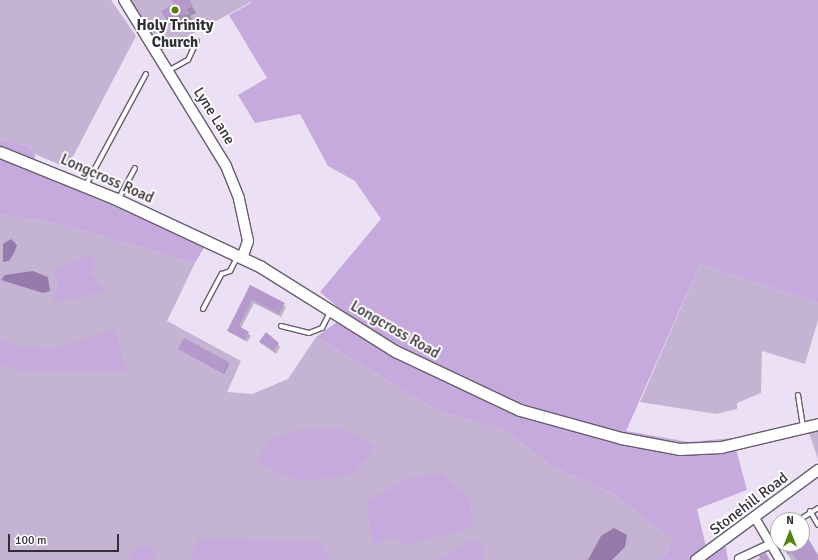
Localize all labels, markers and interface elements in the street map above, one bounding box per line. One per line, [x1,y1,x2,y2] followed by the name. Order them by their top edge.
[170,5,180,15] marker: Holy Trinity Church
[137,16,213,51] place label: Holy Trinity Church
[189,84,239,148] street label: Lyne Lane
[58,150,156,208] street label: Longcross Road
[347,297,443,363] street label: Longcross Road
[706,469,792,539] street label: Stonehill Road
[770,512,810,552] north arrow
[786,514,794,527] text: N
[10,526,121,552] scale bar
[15,533,47,548] text: 100 m

